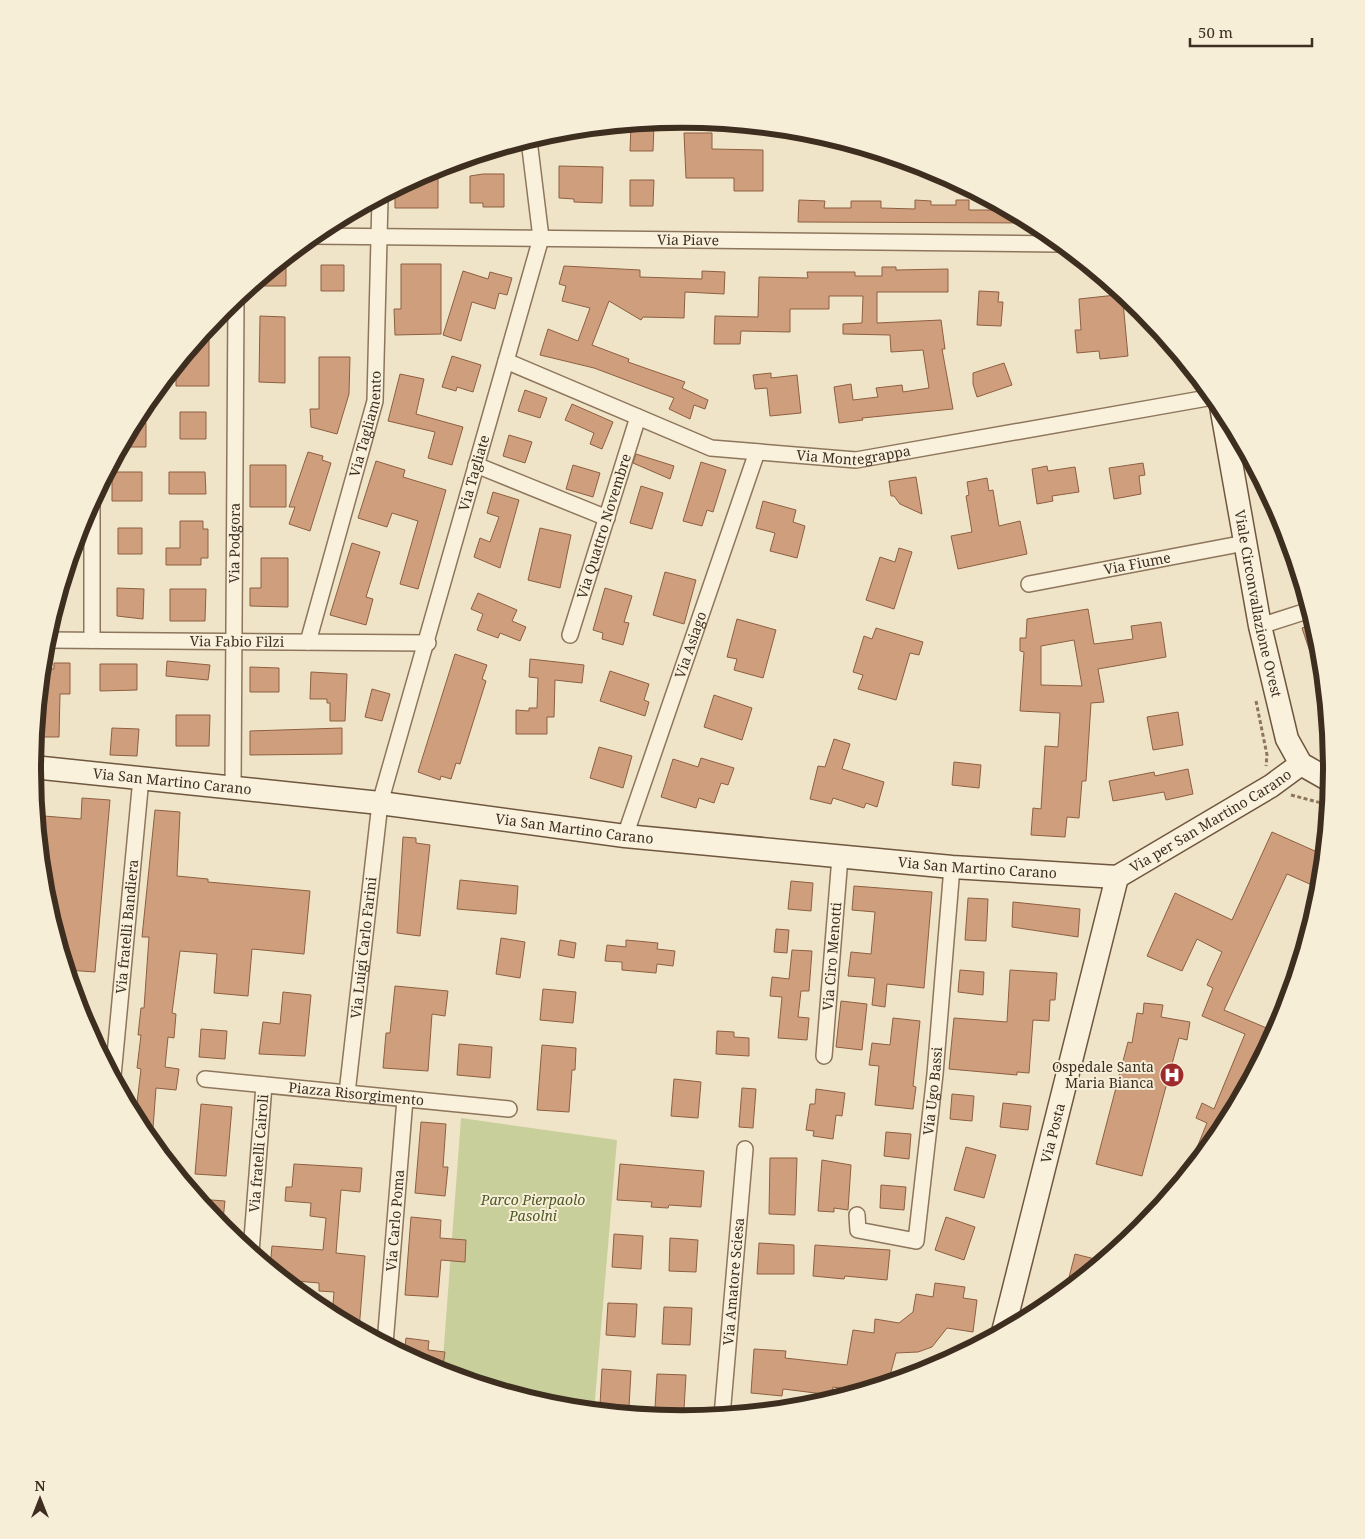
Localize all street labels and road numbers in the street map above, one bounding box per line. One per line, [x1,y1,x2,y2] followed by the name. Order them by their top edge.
[657,230,719,249] street label: Via Piave
[344,371,385,479] street label: Via Tagliamento
[454,433,493,513] street label: Via Tagliate
[796,441,912,469] street label: Via Montegrappa
[572,451,635,601] street label: Via Quattro Novembre
[224,503,244,583] street label: Via Podgora
[1231,508,1287,699] street label: Viale Circonvallazione Ovest
[1102,547,1172,579] street label: Via Fiume
[670,609,711,681] street label: Via Asiago
[190,631,285,651] street label: Via Fabio Filzi
[92,763,253,799] street label: Via San Martino Carano
[1126,764,1295,877] street label: Via per San Martino Carano
[494,809,654,848] street label: Via San Martino Carano
[897,852,1058,882] street label: Via San Martino Carano
[111,858,142,995] street label: Via fratelli Bandiera
[346,875,381,1020] street label: Via Luigi Carlo Farini
[818,901,845,1011] street label: Via Ciro Menotti
[918,1045,946,1136] street label: Via Ugo Bassi
[288,1077,425,1110] street label: Piazza Risorgimento
[244,1093,272,1213] street label: Via fratelli Cairoli
[1036,1101,1069,1165] street label: Via Posta
[381,1169,408,1272] street label: Via Carlo Poma
[718,1217,748,1346] street label: Via Amatore Sciesa

